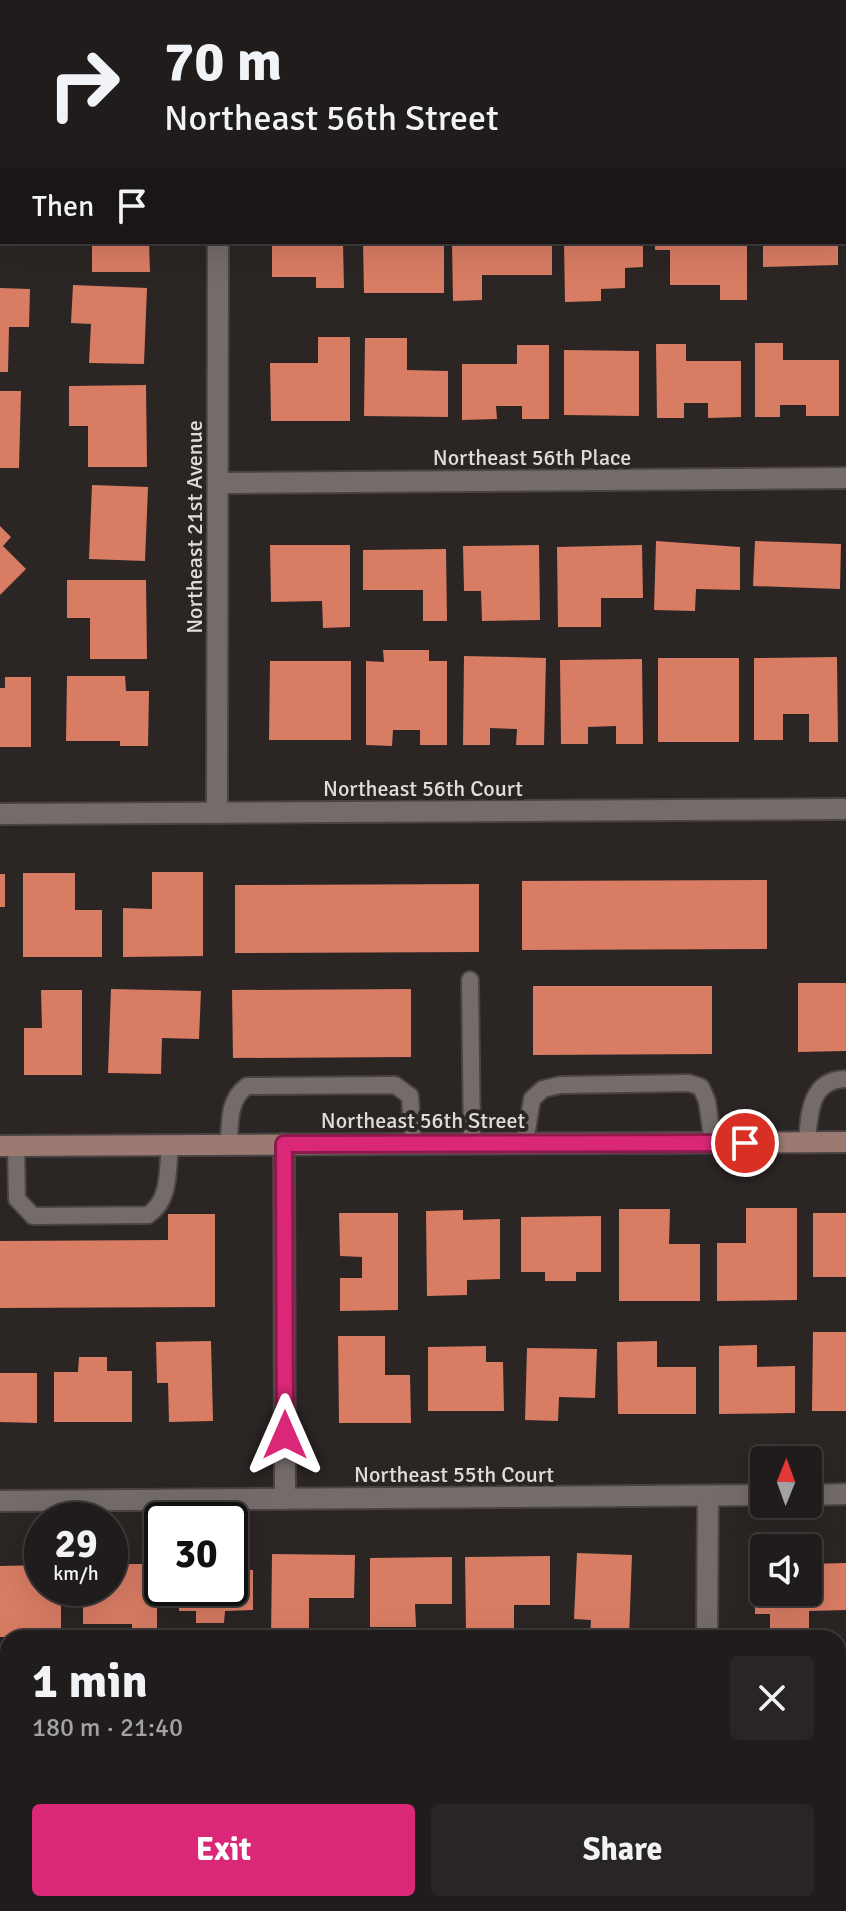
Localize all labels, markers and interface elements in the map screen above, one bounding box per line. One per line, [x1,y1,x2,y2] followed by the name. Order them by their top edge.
[164,27,282,96] text: 70 m
[32,32,136,136] icon: right
[164,96,499,141] text: Northeast 56th Street
[110,184,154,228] icon: arrive
[32,188,94,225] text: Then
[181,420,208,634] street label: Northeast 21st Avenue
[433,444,631,471] street label: Northeast 56th Place
[323,775,523,802] street label: Northeast 56th Court
[321,1107,526,1134] street label: Northeast 56th Street
[711,1109,779,1177] pin
[723,1121,767,1165] icon: arrive
[243,1393,327,1477] position arrow
[750,1446,822,1518] north arrow
[750,1446,822,1606] map controls
[354,1461,554,1488] street label: Northeast 55th Court
[144,1502,248,1606] speed limit sign: 30
[54,1519,98,1569] text: 29
[750,1534,822,1606] button: sound
[53,1561,99,1586] text: km/h
[32,1652,148,1711] text: 1 min
[730,1656,814,1740] button: close
[32,1712,183,1744] text: 180 m · 21:40
[32,1804,415,1896] button: Exit
[431,1804,814,1896] button: Share

